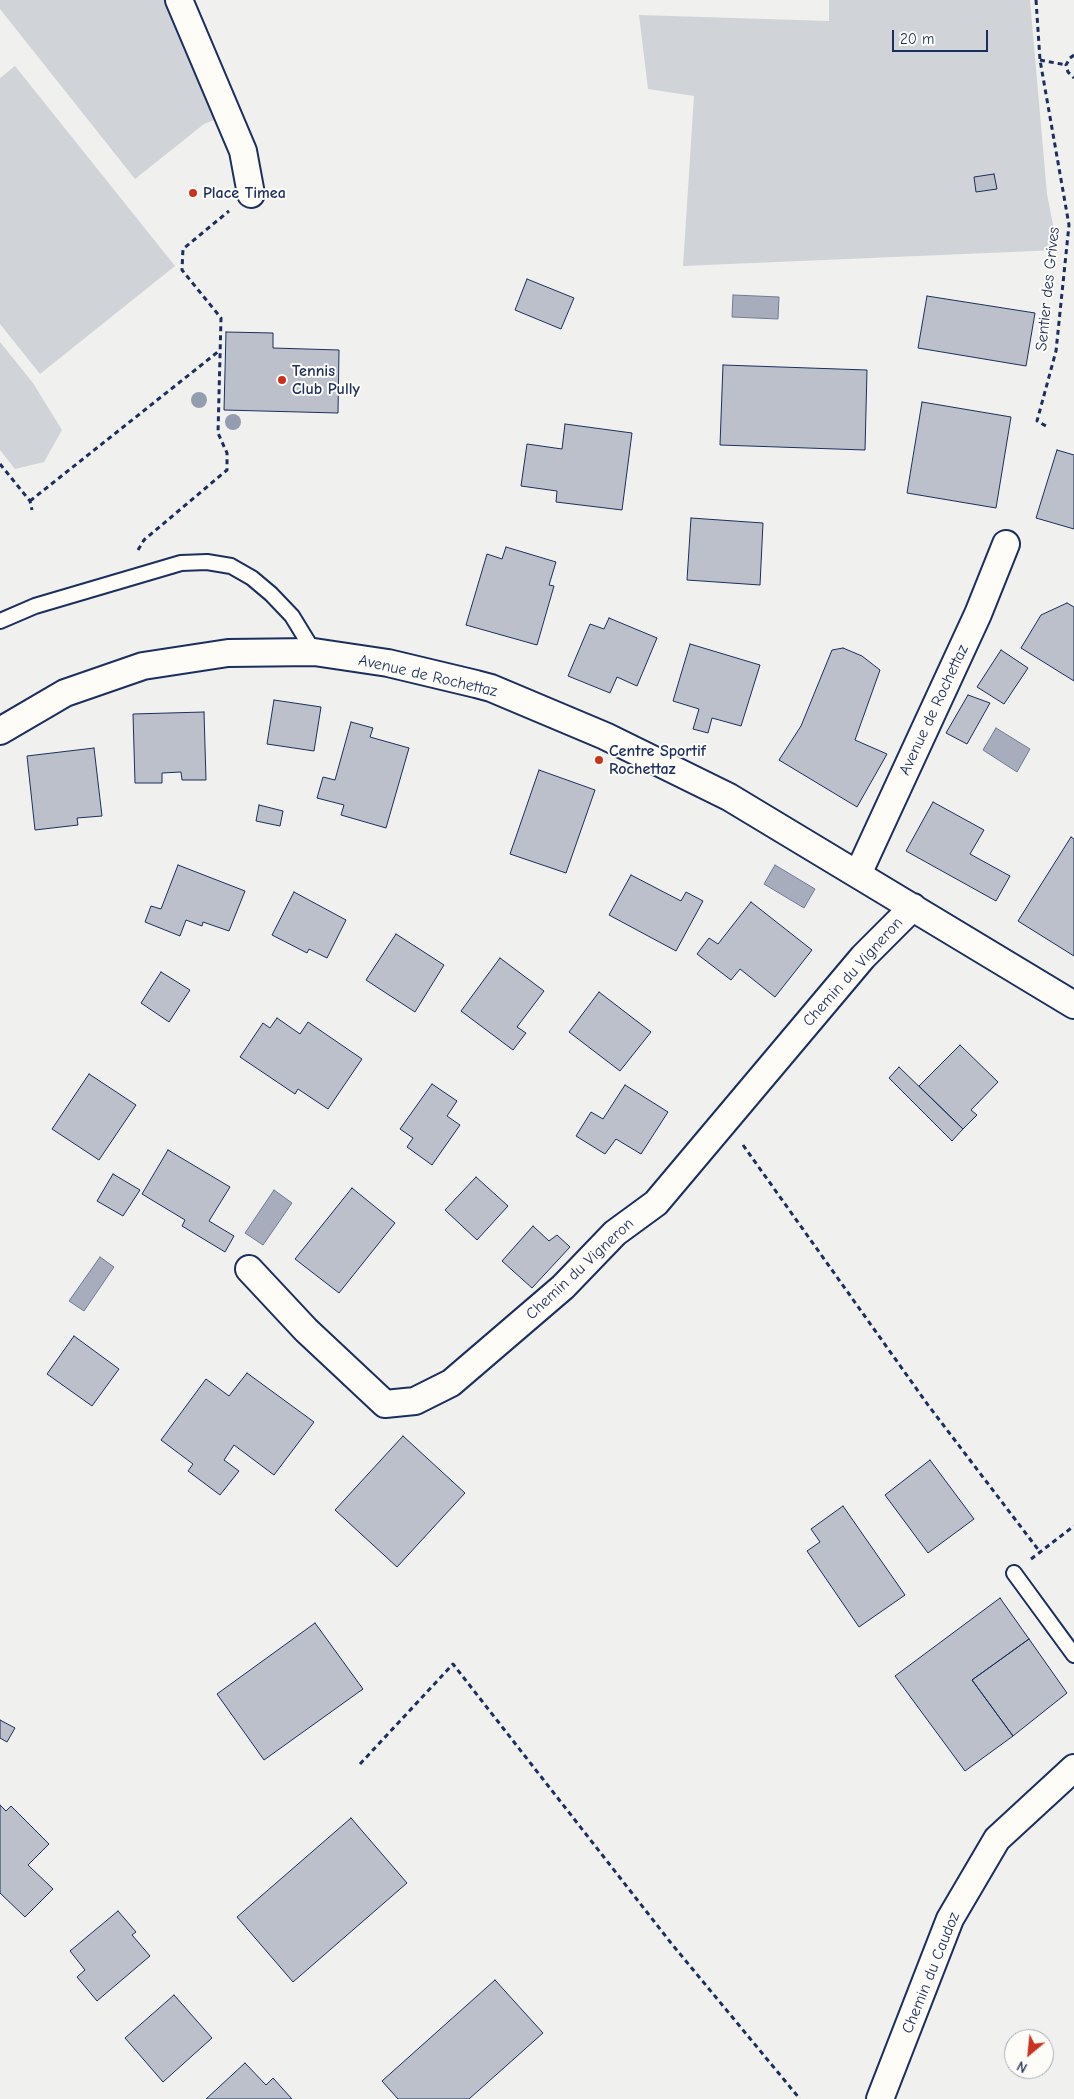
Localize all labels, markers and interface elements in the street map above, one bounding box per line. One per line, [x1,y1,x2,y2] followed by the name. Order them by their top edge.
[894,20,990,52] scale bar
[900,30,934,48] text: 20 m
[203,183,286,203] place label: Place Timea
[187,187,199,199] marker: Place Timea
[1032,226,1064,352] street label: Sentier des Grives
[292,361,360,399] place label: Tennis Club Pully
[276,374,288,386] marker: Tennis Club Pully
[895,642,973,778] street label: Avenue de Rochettaz
[357,651,499,701] street label: Avenue de Rochettaz
[609,741,706,779] place label: Centre Sportif Rochettaz
[593,754,605,766] marker: Centre Sportif Rochettaz
[799,913,907,1031] street label: Chemin du Vigneron
[522,1214,638,1324] street label: Chemin du Vigneron
[898,1910,964,2036] street label: Chemin du Caudoz
[1004,2029,1054,2079] north arrow
[1014,2057,1030,2076] text: N

